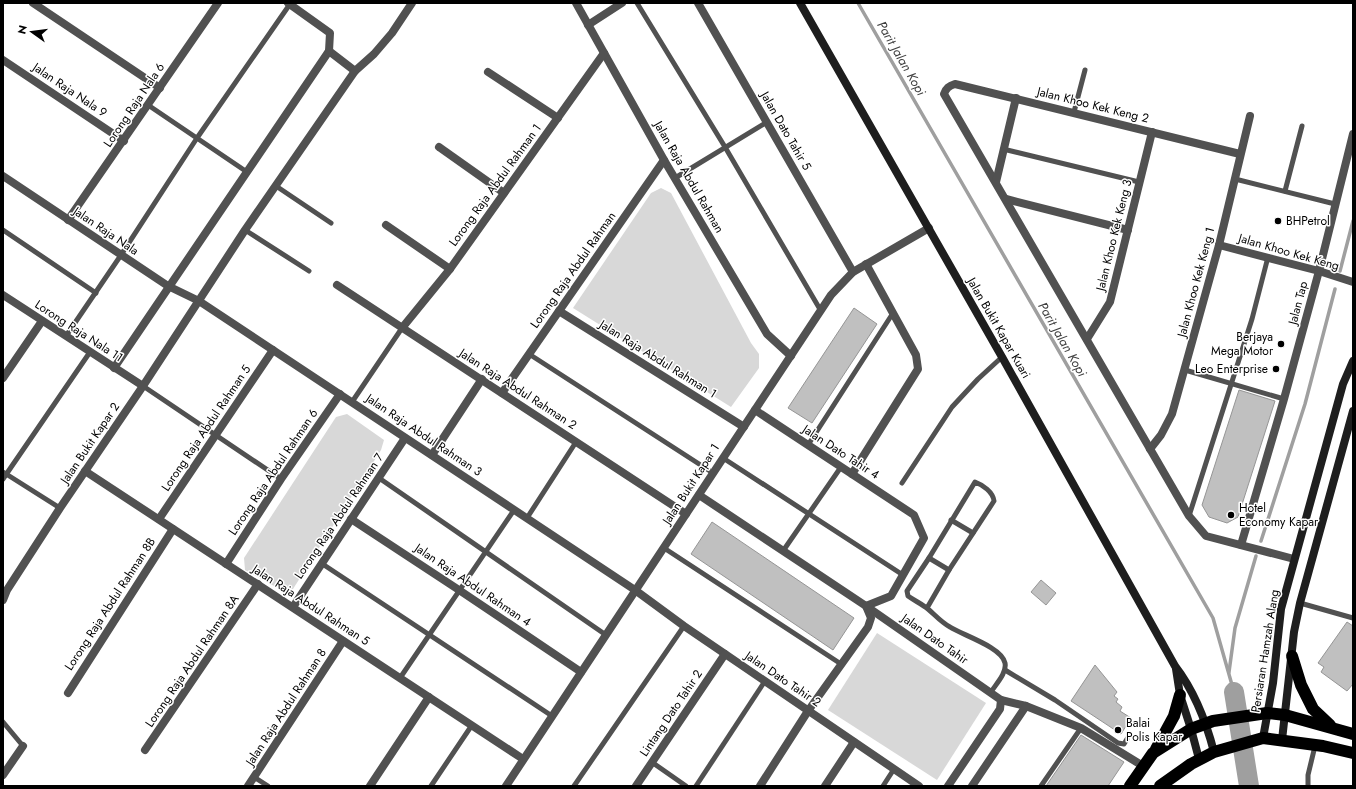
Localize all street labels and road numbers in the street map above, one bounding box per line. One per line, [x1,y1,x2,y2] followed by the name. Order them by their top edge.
[28,57,111,122] street label: Jalan Raja Nala 9
[99,59,169,151] street label: Lorong Raja Nala 6
[1033,82,1151,128] street label: Jalan Khoo Kek Keng 2
[755,87,816,174] street label: Jalan Dato Tahir 5
[649,116,728,236] street label: Jalan Raja Abdul Rahman
[444,120,546,250] street label: Lorong Raja Abdul Rahman 1
[1091,177,1137,295] street label: Jalan Khoo Kek Keng 3
[68,201,143,260] street label: Jalan Raja Nala
[526,208,620,332] street label: Lorong Raja Abdul Rahman
[1172,225,1219,341] street label: Jalan Khoo Kek Keng 1
[1235,228,1342,275] street label: Jalan Khoo Kek Keng
[962,273,1035,382] street label: Jalan Bukit Kapar Kuari
[1283,279,1312,329] street label: Jalan Tap
[31,296,127,366] street label: Lorong Raja Nala 11
[594,314,720,403] street label: Jalan Raja Abdul Rahman 1
[454,343,580,434] street label: Jalan Raja Abdul Rahman 2
[157,361,255,495] street label: Lorong Raja Abdul Rahman 5
[361,388,486,481] street label: Jalan Raja Abdul Rahman 3
[55,399,124,489] street label: Jalan Bukit Kapar 2
[224,405,322,539] street label: Lorong Raja Abdul Rahman 6
[797,419,883,484] street label: Jalan Dato Tahir 4
[657,440,724,530] street label: Jalan Bukit Kapar 1
[290,449,388,583] street label: Lorong Raja Abdul Rahman 7
[60,534,160,674] street label: Lorong Raja Abdul Rahman 8B
[410,538,535,631] street label: Jalan Raja Abdul Rahman 4
[247,559,373,650] street label: Jalan Raja Abdul Rahman 5
[1246,588,1284,714] street label: Persiaran Hamzah Alang
[141,591,243,731] street label: Lorong Raja Abdul Rahman 8A
[896,608,973,669] street label: Jalan Dato Tahir
[240,645,331,771] street label: Jalan Raja Abdul Rahman 8
[740,646,825,711] street label: Jalan Dato Tahir 2
[635,666,707,760] street label: Lintang Dato Tahir 2

